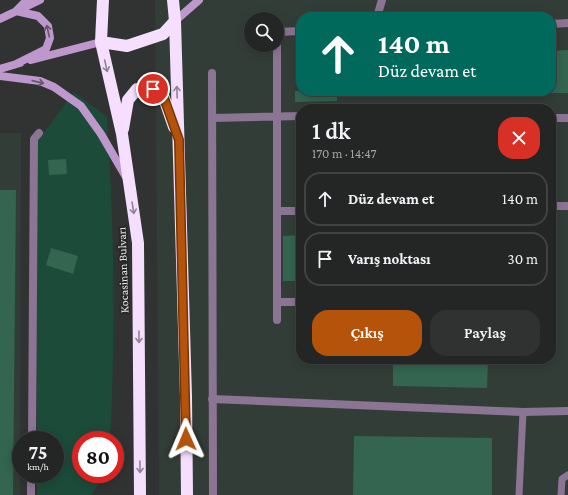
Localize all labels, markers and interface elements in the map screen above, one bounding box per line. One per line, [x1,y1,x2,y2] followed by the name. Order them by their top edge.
[244,12,284,52] map controls
[244,12,284,52] button: search
[44,24,52,37] one-way arrow
[312,28,364,80] icon: ahead
[378,28,450,59] text: 140 m
[103,59,110,72] one-way arrow
[378,61,476,81] text: Düz devam et
[136,72,170,106] pin
[32,78,45,86] one-way arrow
[142,78,164,100] icon: arrive
[173,86,181,99] one-way arrow
[312,117,351,144] text: 1 dk
[498,117,540,159] button: close
[312,146,377,161] text: 170 m · 14:47
[314,188,336,210] icon: ahead
[348,191,434,207] text: Düz devam et
[502,191,538,207] text: 140 m
[129,201,137,214] one-way arrow
[114,227,132,313] street label: Kocasinan Bulvarı
[314,248,336,270] icon: arrive
[348,251,431,267] text: Varış noktası
[508,251,538,267] text: 30 m
[312,310,422,356] button: Çıkış
[430,310,540,356] button: Paylaş
[135,330,143,343] one-way arrow
[165,418,207,460] position arrow
[72,431,124,483] speed limit sign: 80
[28,441,48,463] text: 75
[136,460,144,473] one-way arrow
[27,461,49,472] text: km/h

